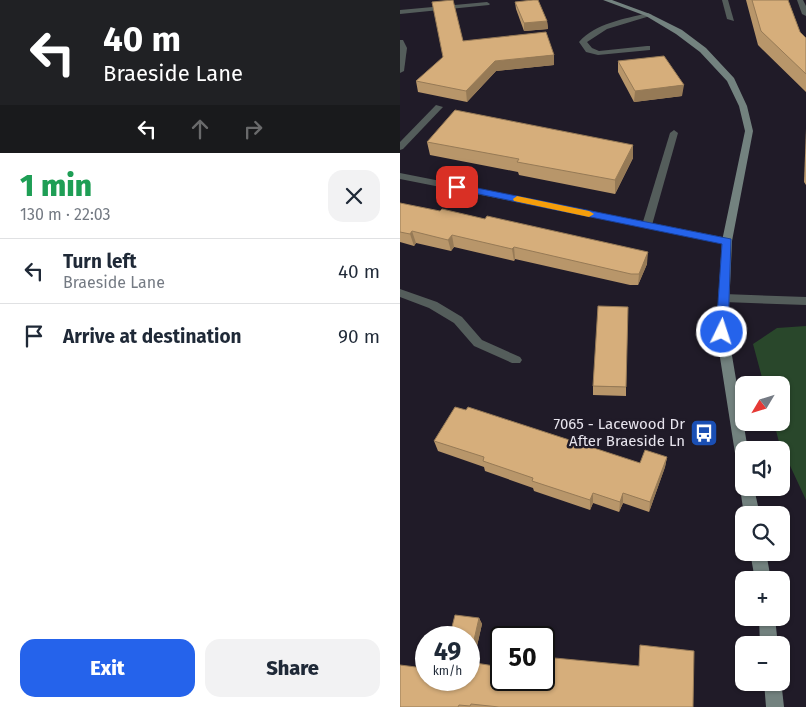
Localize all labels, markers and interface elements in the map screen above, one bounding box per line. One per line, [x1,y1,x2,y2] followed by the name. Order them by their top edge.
[103,18,181,60] text: 40 m
[20,20,85,85] icon: left
[103,60,243,87] text: Braeside Lane
[133,115,161,143] icon: left
[186,115,214,143] icon: ahead
[239,115,267,143] icon: right
[436,166,478,208] pin
[20,168,92,204] text: 1 min
[328,170,380,222] button: close
[443,173,471,201] icon: arrive
[20,205,111,224] text: 130 m · 22:03
[63,250,137,273] text: Turn left
[20,257,48,285] icon: left
[338,260,380,283] text: 40 m
[63,273,165,292] text: Braeside Lane
[695,305,747,357] position arrow
[20,322,48,350] icon: arrive
[63,325,242,348] text: Arrive at destination
[338,325,380,348] text: 90 m
[735,376,790,431] north arrow
[735,376,790,691] map controls
[554,415,685,450] place label: 7065 - Lacewood Dr After Braeside Ln
[689,418,719,448] bus stop icon: 7065 - Lacewood Dr After Braeside Ln
[735,441,790,496] button: sound
[735,506,790,561] button: search
[735,571,790,626] button: +
[490,626,555,691] speed limit sign: 50
[735,636,790,691] button: −
[434,637,461,667] text: 49
[20,639,195,697] button: Exit
[205,639,380,697] button: Share
[433,664,462,678] text: km/h

